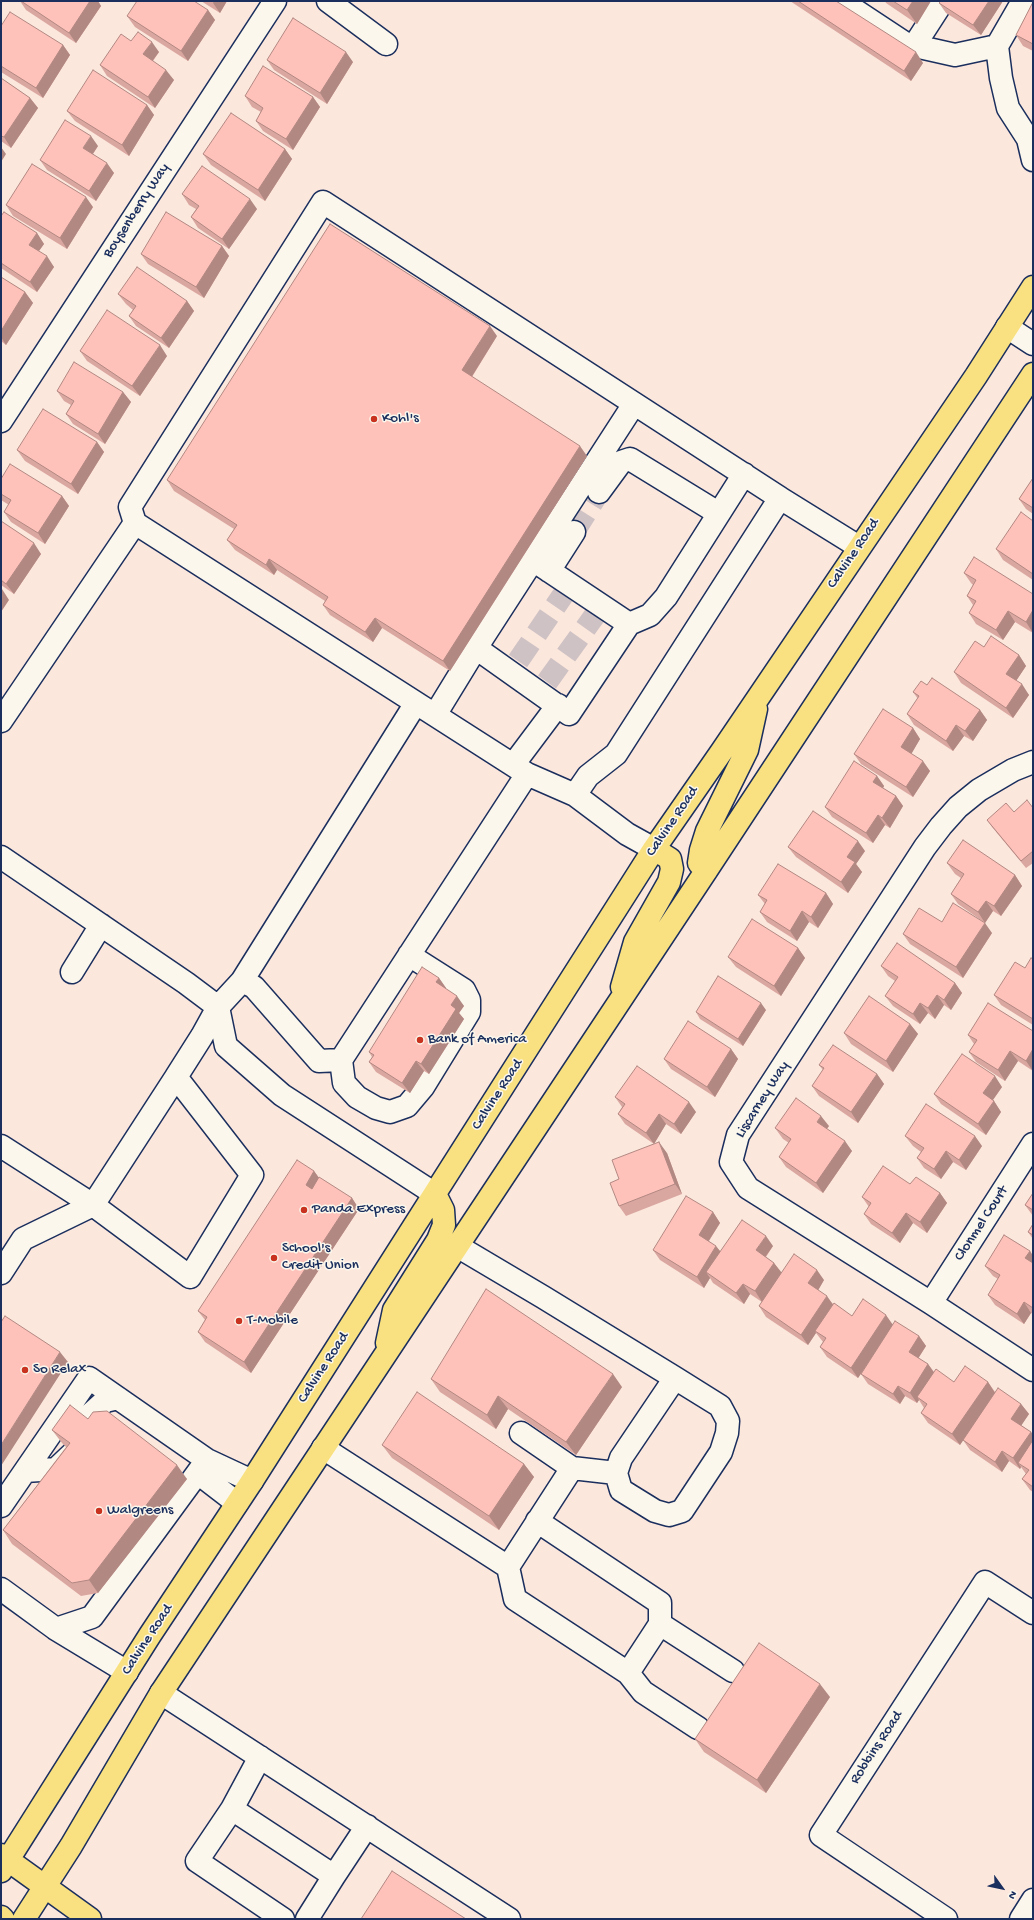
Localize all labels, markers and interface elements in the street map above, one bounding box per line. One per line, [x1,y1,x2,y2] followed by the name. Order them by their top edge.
[100,160,174,262] street label: Boysenberry Way
[382,410,419,428] place label: Kohl's
[369,414,379,424] marker: Kohl's
[824,515,884,593] street label: Calvine Road
[643,783,703,861] street label: Calvine Road
[428,1031,527,1049] place label: Bank of America
[415,1035,425,1045] marker: Bank of America
[468,1056,528,1134] street label: Calvine Road
[732,1058,794,1142] street label: Liscarney Way
[951,1183,1013,1265] street label: Clonmel Court
[312,1201,405,1219] place label: Panda Express
[299,1205,309,1215] marker: Panda Express
[282,1240,359,1275] place label: School's Credit Union
[269,1253,279,1263] marker: School's Credit Union
[247,1312,298,1330] place label: T-Mobile
[234,1316,244,1326] marker: T-Mobile
[294,1329,354,1407] street label: Calvine Road
[33,1361,86,1379] place label: So Relax
[20,1365,30,1375] marker: So Relax
[107,1502,173,1520] place label: Walgreens
[94,1506,104,1516] marker: Walgreens
[118,1601,178,1679] street label: Calvine Road
[847,1708,907,1788] street label: Robbins Road
[982,1868,1022,1908] north arrow
[1005,1888,1019,1901] text: N

